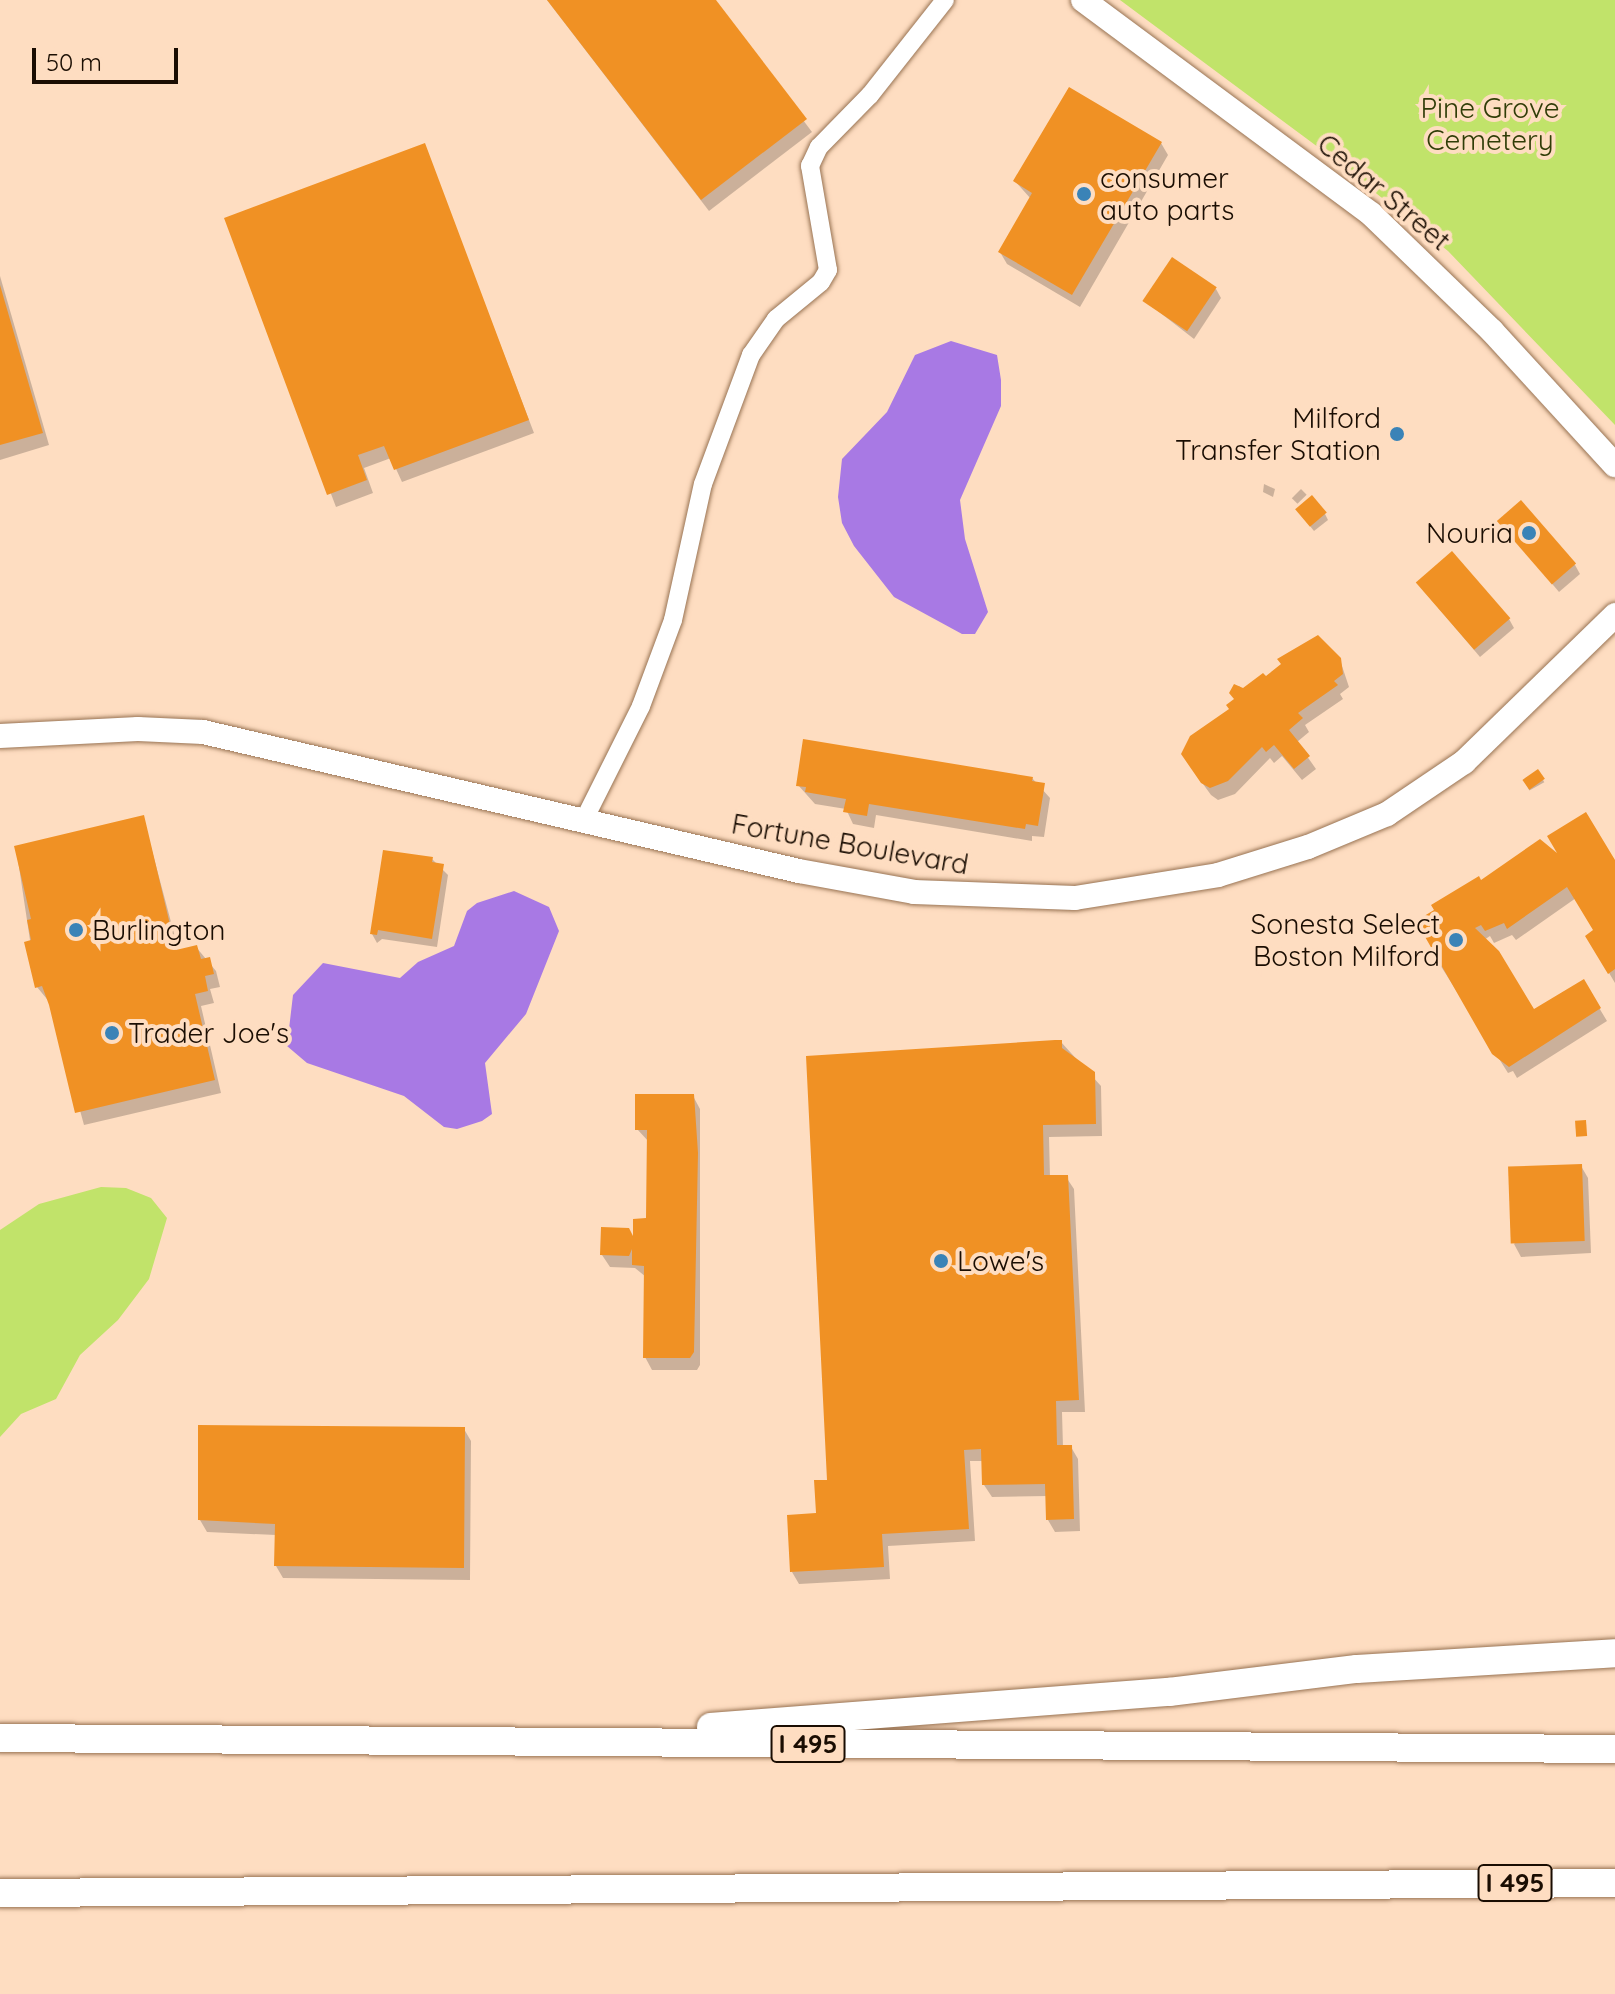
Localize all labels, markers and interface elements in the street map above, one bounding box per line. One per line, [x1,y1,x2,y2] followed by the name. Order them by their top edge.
[36,32,182,82] scale bar
[46,47,102,77] text: 50 m
[1420,91,1560,157] park label: Pine Grove Cemetery
[1311,127,1457,257] street label: Cedar Street
[1100,161,1234,227] place label: consumer auto parts
[1075,185,1093,203] marker: consumer auto parts
[1175,401,1381,467] place label: Milford Transfer Station
[1388,425,1406,443] marker: Milford Transfer Station
[1426,516,1513,550] place label: Nouria
[1520,524,1538,542] marker: Nouria
[729,807,971,881] street label: Fortune Boulevard
[1251,907,1440,973] place label: Sonesta Select Boston Milford
[92,913,225,947] place label: Burlington
[67,921,85,939] marker: Burlington
[1447,931,1465,949] marker: Sonesta Select Boston Milford
[128,1016,289,1050] place label: Trader Joe's
[103,1024,121,1042] marker: Trader Joe's
[957,1244,1044,1278] place label: Lowe's
[932,1252,950,1270] marker: Lowe's
[770,1722,846,1766] road number: I 495
[1477,1861,1553,1905] road number: I 495

